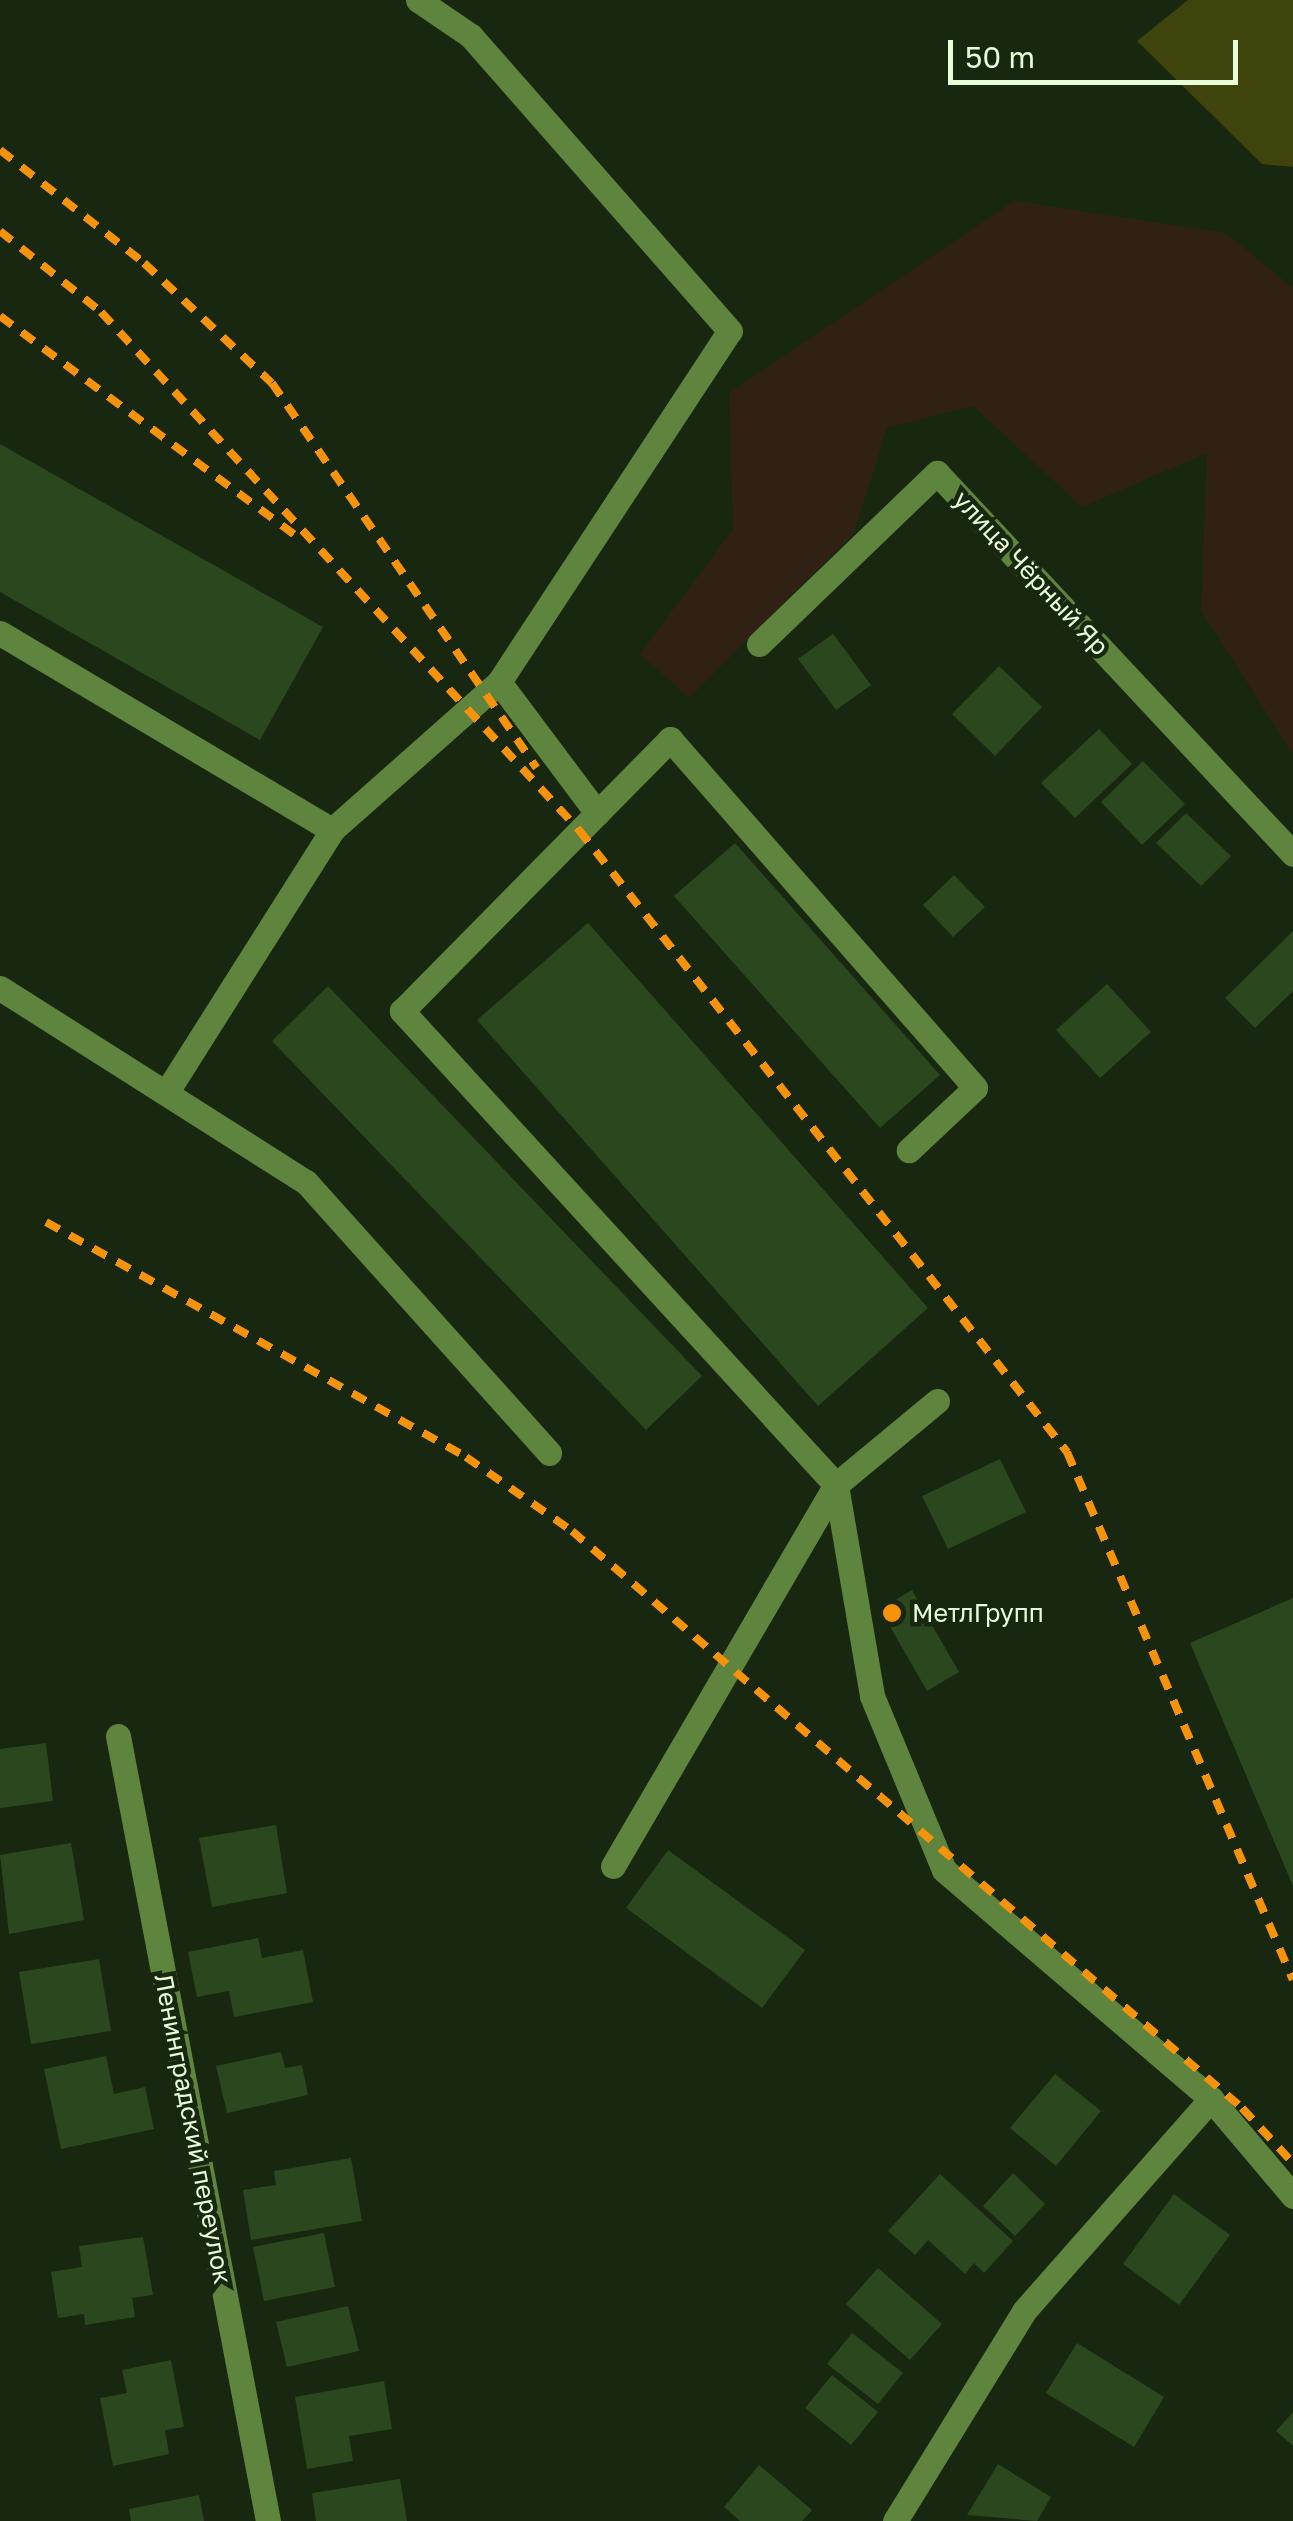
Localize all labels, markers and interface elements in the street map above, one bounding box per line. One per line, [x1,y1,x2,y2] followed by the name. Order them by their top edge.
[953,20,1243,82] scale bar
[965,39,1035,75] text: 50 m
[947,485,1115,661] street label: улица Чёрный Яр
[912,1598,1044,1628] place label: МетлГрупп
[881,1602,903,1624] marker: МетлГрупп
[148,1971,238,2287] street label: Ленинградский переулок

